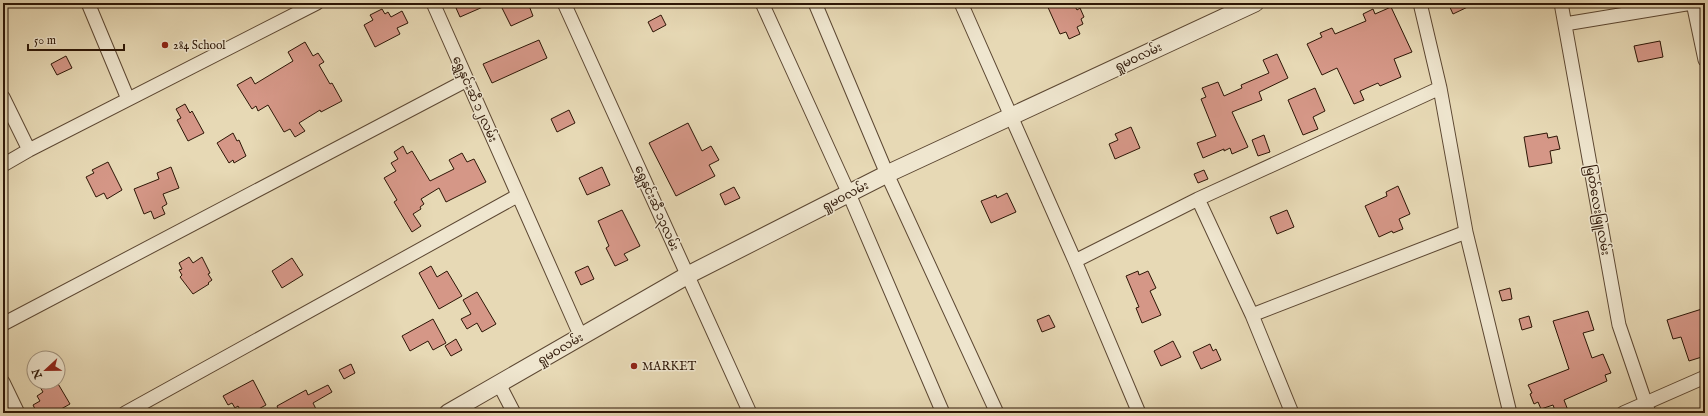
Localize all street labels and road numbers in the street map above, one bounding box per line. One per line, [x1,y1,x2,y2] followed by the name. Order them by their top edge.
[1111,38,1165,77] street label: ရှုမဝလမ်း
[447,53,502,145] street label: ရွှေနှင်းဆီ ၁၂လမ်း
[629,162,684,254] street label: ရွှေနှင်းဆီ ၁၃လမ်း
[1580,163,1615,257] street label: မြတ်လေးဖြူလမ်း
[818,176,872,216] street label: ရှုမဝလမ်း
[533,328,587,370] street label: ရှုမဝလမ်း

